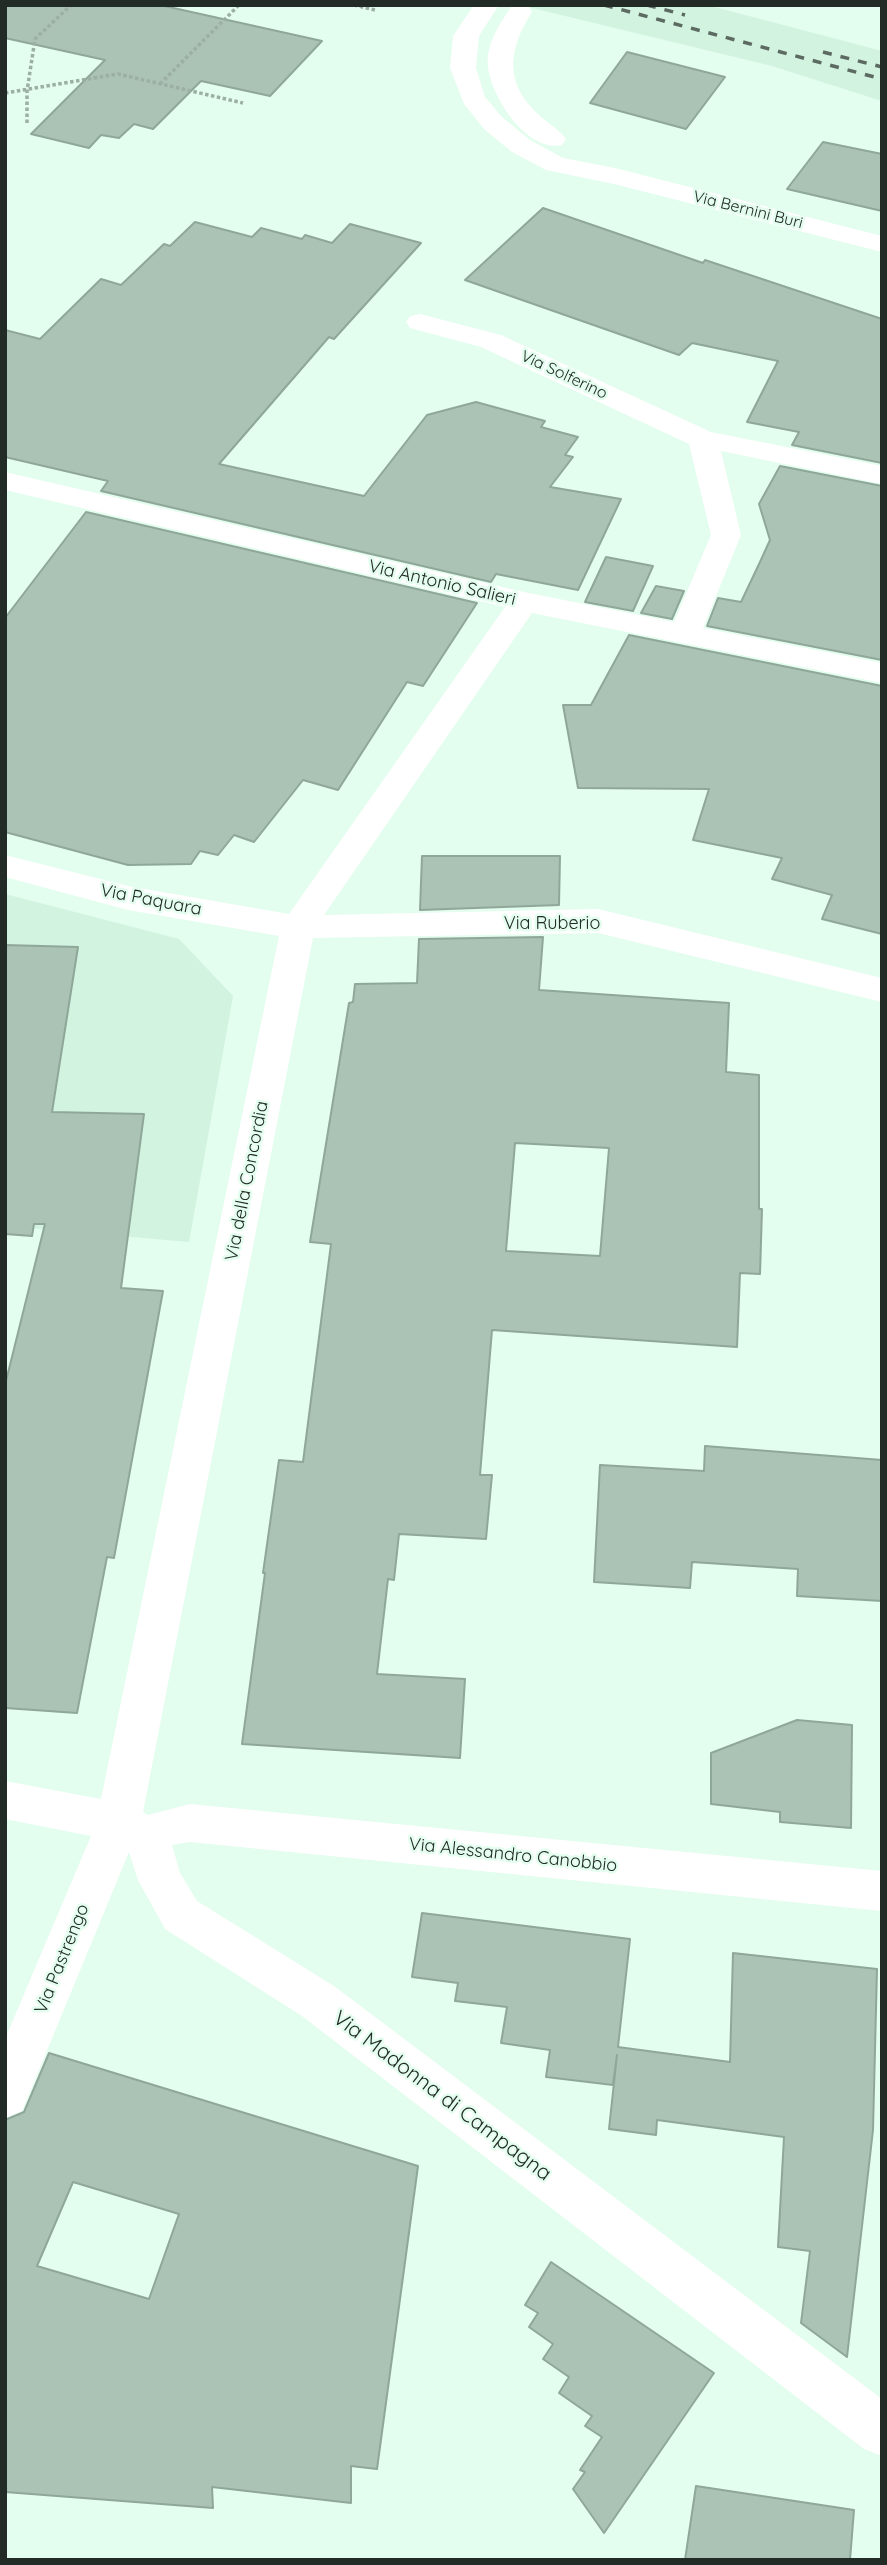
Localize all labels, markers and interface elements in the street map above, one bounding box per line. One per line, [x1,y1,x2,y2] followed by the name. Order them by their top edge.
[691,187,805,233] street label: Via Bernini Buri
[518,347,610,403] street label: Via Solferino
[366,556,518,610] street label: Via Antonio Salieri
[98,880,204,920] street label: Via Paquara
[504,913,600,935] street label: Via Ruberio
[221,1099,273,1263] street label: Via della Concordia
[408,1833,618,1877] street label: Via Alessandro Canobbio
[30,1901,94,2017] street label: Via Pastrengo
[328,2006,556,2186] street label: Via Madonna di Campagna

